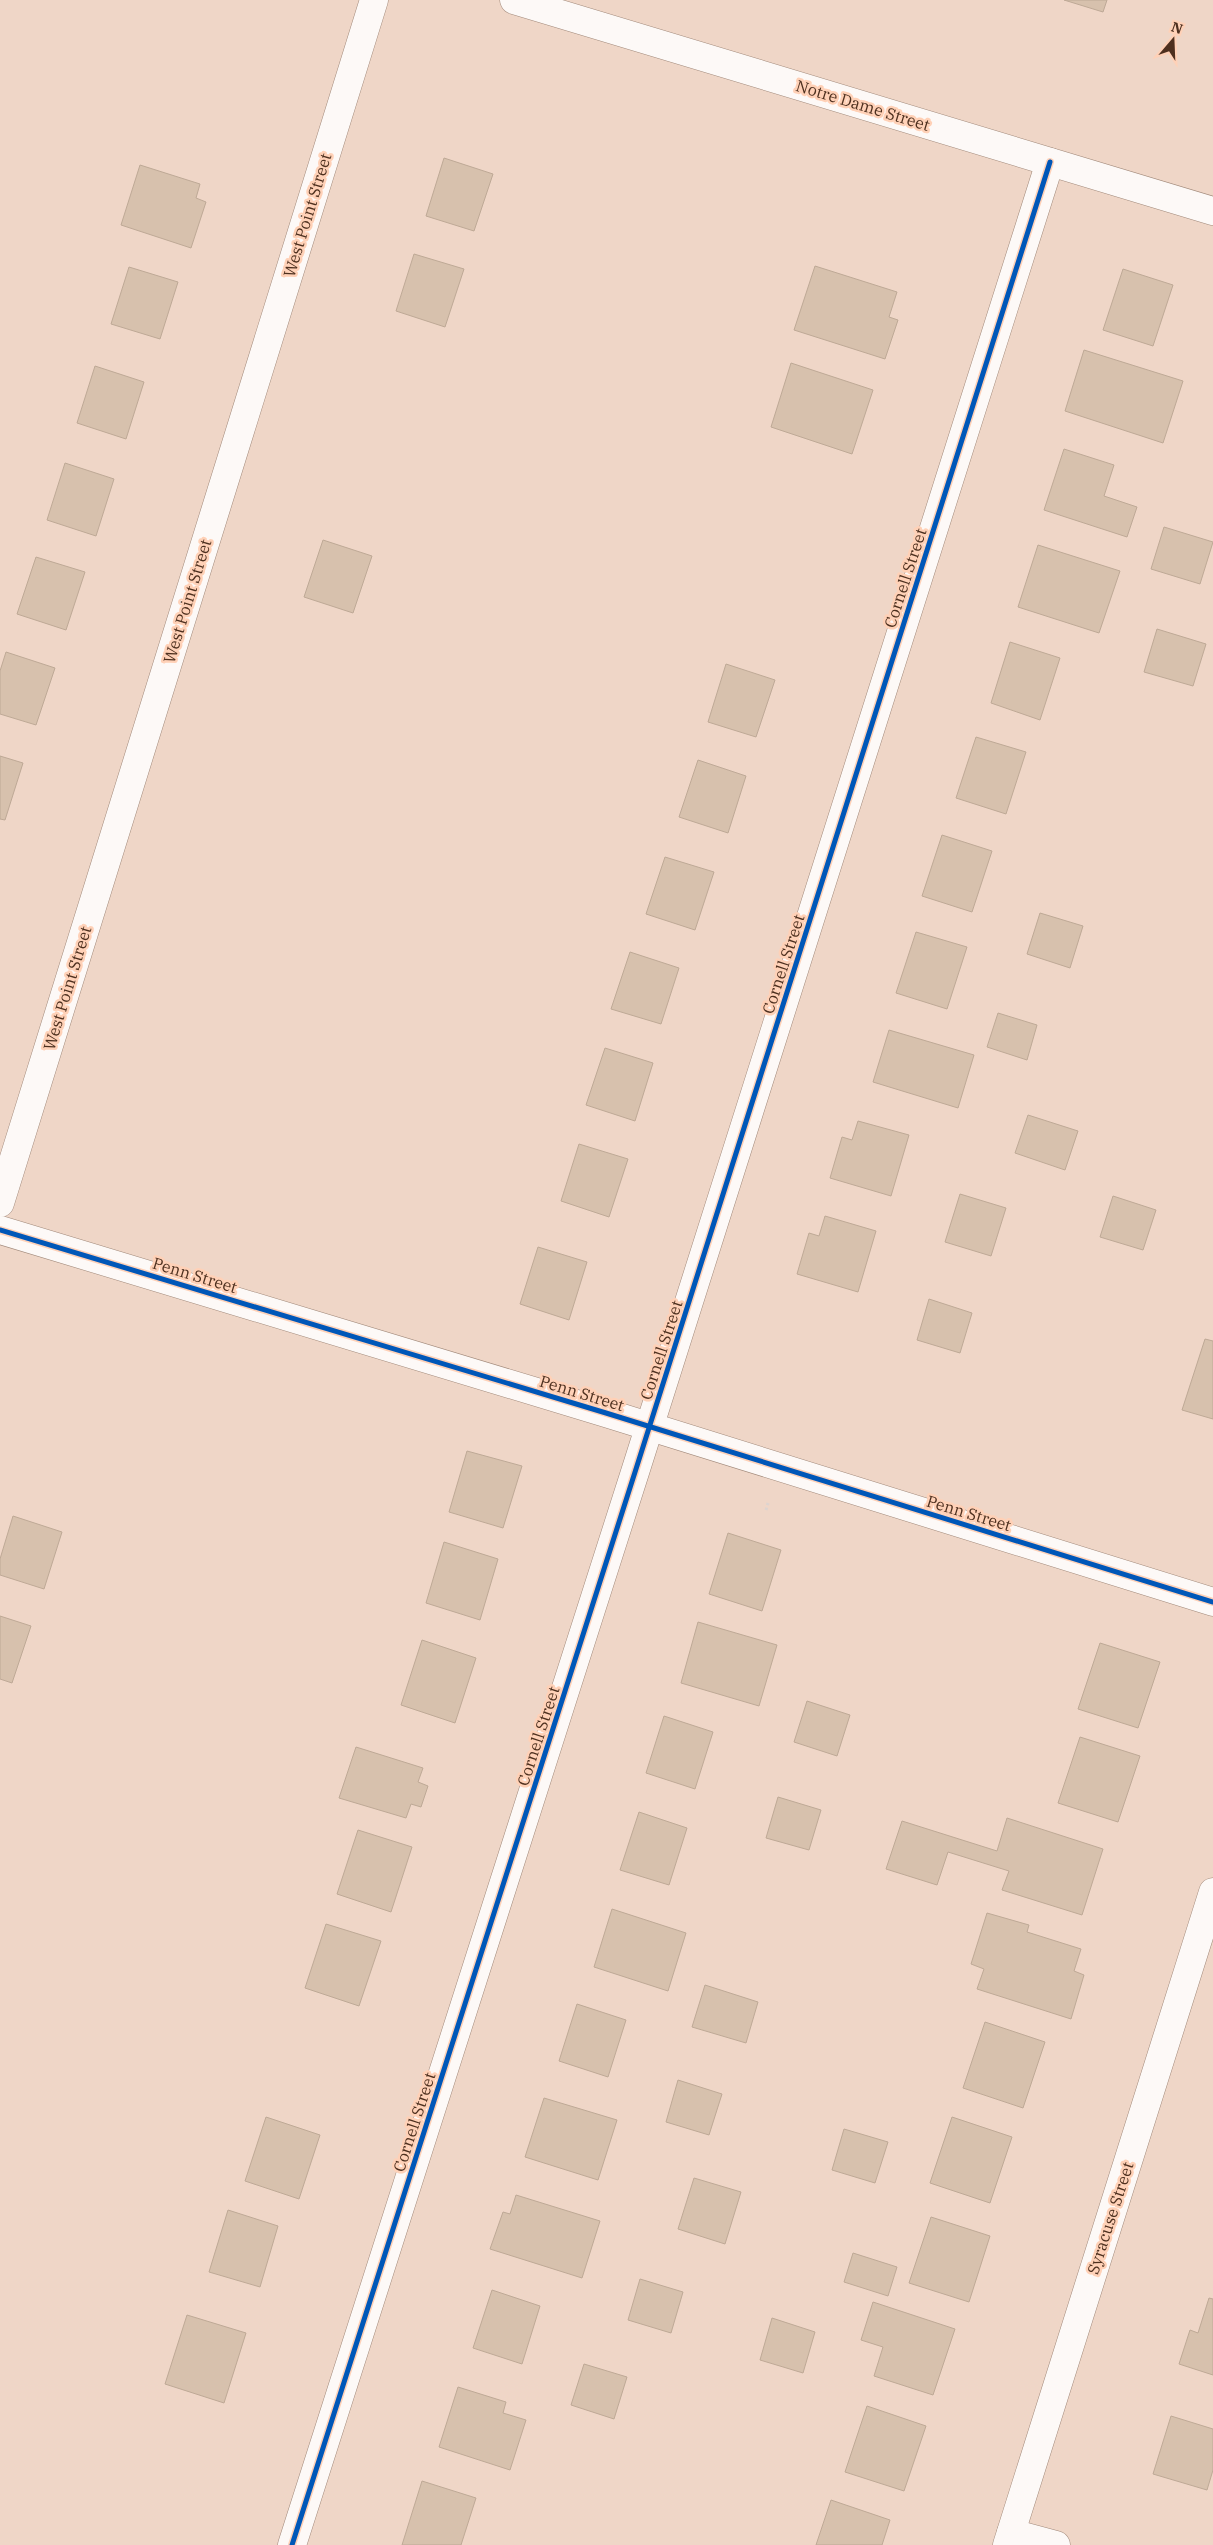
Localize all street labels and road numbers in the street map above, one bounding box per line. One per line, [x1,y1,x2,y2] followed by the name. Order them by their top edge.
[794,75,933,135] street label: Notre Dame Street
[279,150,335,279] street label: West Point Street
[880,525,931,630] street label: Cornell Street
[159,536,215,665] street label: West Point Street
[758,911,809,1016] street label: Cornell Street
[39,923,95,1052] street label: West Point Street
[150,1253,240,1297] street label: Penn Street
[636,1297,687,1402] street label: Cornell Street
[537,1371,627,1415] street label: Penn Street
[924,1491,1014,1535] street label: Penn Street
[513,1683,564,1788] street label: Cornell Street
[389,2069,440,2174] street label: Cornell Street
[1082,2159,1138,2277] street label: Syracuse Street

